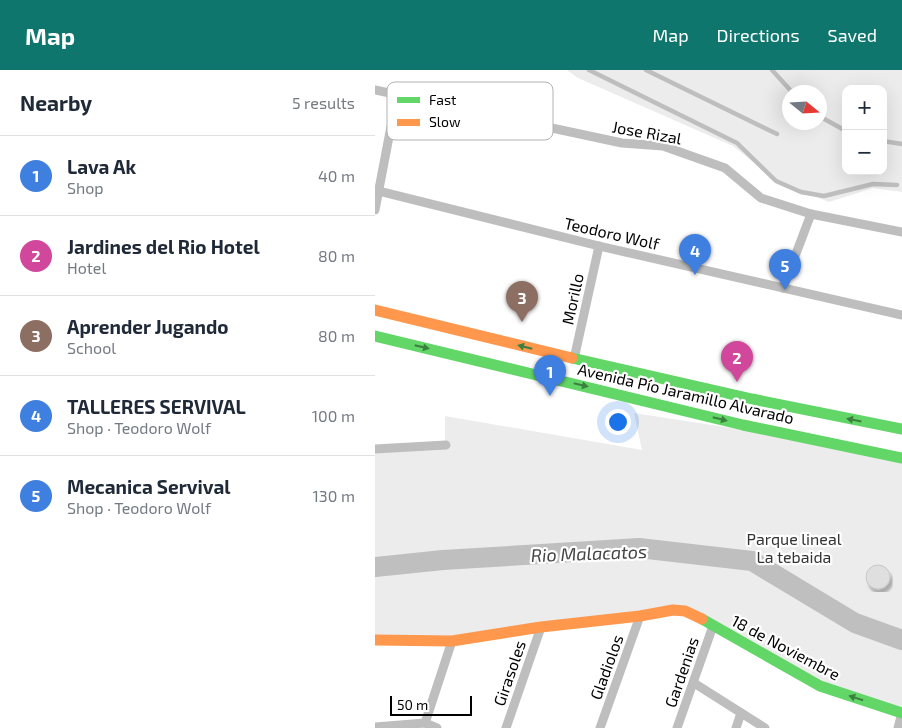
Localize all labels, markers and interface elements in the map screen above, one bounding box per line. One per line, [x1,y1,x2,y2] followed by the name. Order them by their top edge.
[25,21,75,50] text: Map
[652,24,689,46] text: Map
[717,24,800,46] text: Directions
[828,24,877,46] text: Saved
[387,82,553,140] legend
[782,85,827,130] north arrow
[842,85,887,175] map controls
[842,85,887,130] button: +
[20,90,92,115] text: Nearby
[429,91,456,108] text: Fast
[292,93,355,112] text: 5 results
[429,113,461,130] text: Slow
[611,117,684,148] street label: Jose Rizal
[842,130,887,175] button: −
[67,155,136,178] text: Lava Ak
[33,166,39,185] text: 1
[318,166,355,185] text: 40 m
[67,178,104,197] text: Shop
[563,213,662,253] street label: Teodoro Wolf
[679,234,711,275] pin: 4
[67,235,260,258] text: Jardines del Rio Hotel
[31,246,41,265] text: 2
[318,246,355,265] text: 80 m
[769,249,801,290] pin: 5
[67,258,106,277] text: Hotel
[557,272,587,326] street label: Morillo
[506,281,538,322] pin: 3
[67,315,229,338] text: Aprender Jugando
[31,326,41,345] text: 3
[318,326,355,345] text: 80 m
[67,338,116,357] text: School
[721,341,753,382] pin: 2
[517,342,532,350] one-way arrow
[415,343,430,351] one-way arrow
[534,355,566,396] pin: 1
[576,359,796,427] street label: Avenida Pío Jaramillo Alvarado
[573,381,588,389] one-way arrow
[67,395,246,418] text: TALLERES SERVIVAL
[31,406,41,425] text: 4
[312,406,355,425] text: 100 m
[605,409,631,435] your location
[712,415,727,423] one-way arrow
[846,415,862,423] one-way arrow
[67,418,211,437] text: Shop · Teodoro Wolf
[67,475,231,498] text: Mecanica Servival
[32,486,40,505] text: 5
[313,486,355,505] text: 130 m
[67,498,211,517] text: Shop · Teodoro Wolf
[747,529,842,566] park label: Parque lineal La tebaida
[530,540,648,566] water label: Rio Malacatos
[728,610,844,684] street label: 18 de Noviembre
[585,632,627,702] street label: Gladiolos
[660,634,702,710] street label: Gardenias
[489,638,529,708] street label: Girasoles
[390,693,473,716] scale bar
[848,694,863,701] one-way arrow
[397,696,428,713] text: 50 m

